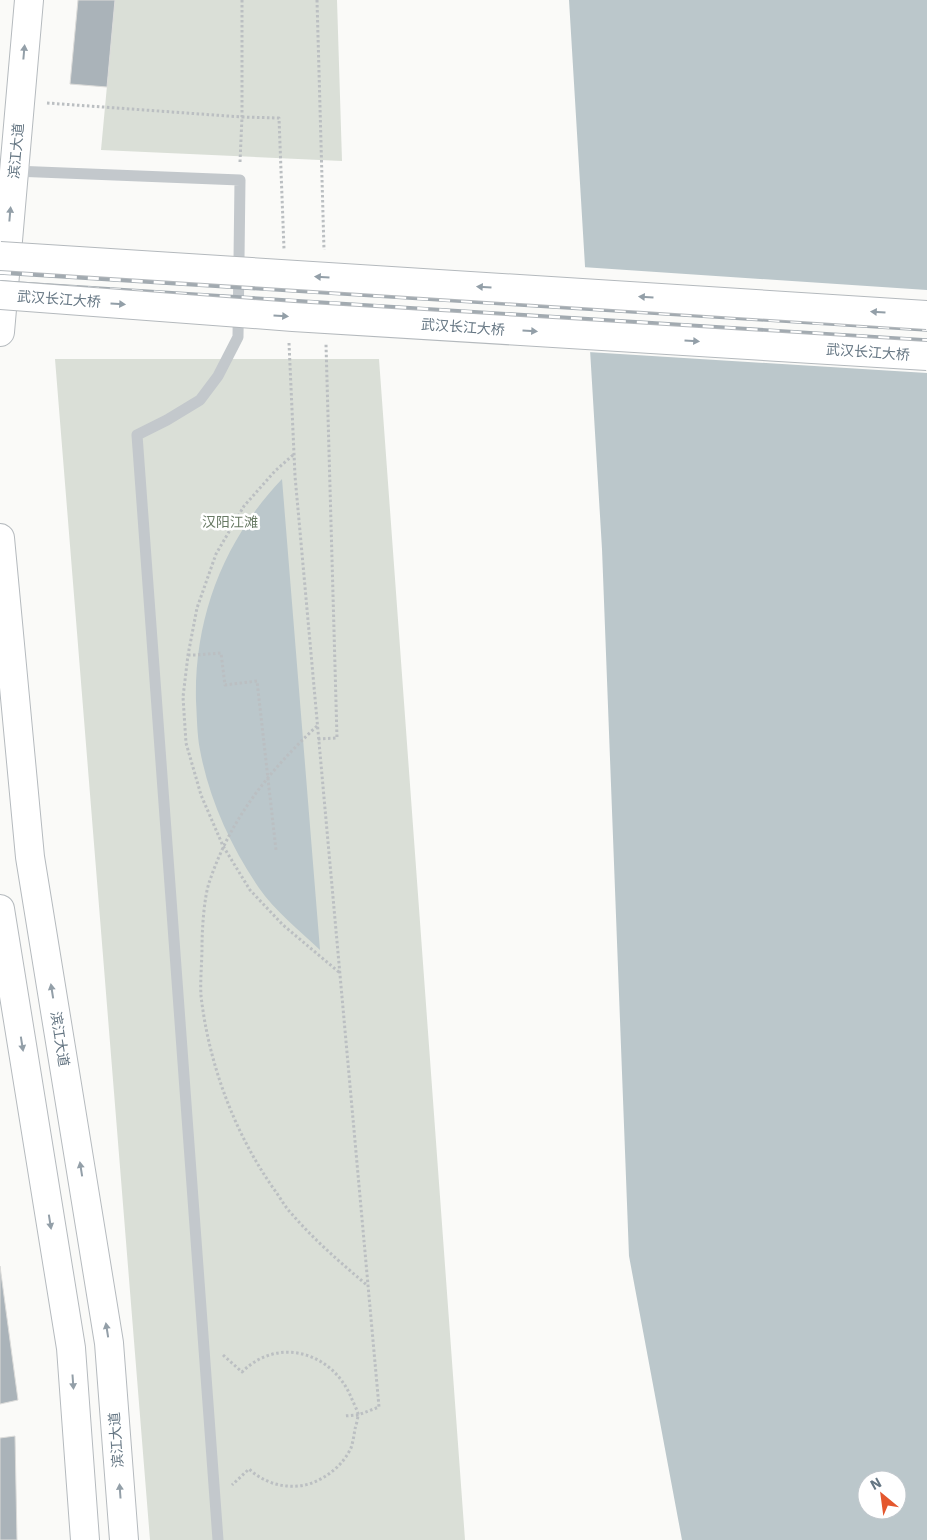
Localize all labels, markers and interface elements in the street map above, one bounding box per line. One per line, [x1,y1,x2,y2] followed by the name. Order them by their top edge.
[20,44,28,60] one-way arrow
[5,122,27,180] street label: 滨江大道
[6,206,14,222] one-way arrow
[314,272,330,280] one-way arrow
[476,282,492,290] one-way arrow
[16,287,102,311] street label: 武汉长江大桥
[638,293,654,301] one-way arrow
[111,300,127,308] one-way arrow
[870,307,886,315] one-way arrow
[273,312,289,320] one-way arrow
[420,315,506,339] street label: 武汉长江大桥
[522,328,538,336] one-way arrow
[684,338,700,346] one-way arrow
[825,340,911,364] street label: 武汉长江大桥
[202,513,258,531] park label: 汉阳江滩
[48,983,56,999] one-way arrow
[47,1010,73,1068] street label: 滨江大道
[18,1036,26,1052] one-way arrow
[76,1161,84,1177] one-way arrow
[47,1214,55,1230] one-way arrow
[102,1321,110,1337] one-way arrow
[70,1375,78,1391] one-way arrow
[105,1411,127,1469] street label: 滨江大道
[857,1470,907,1520] north arrow
[867,1473,884,1494] text: N
[116,1483,124,1499] one-way arrow

